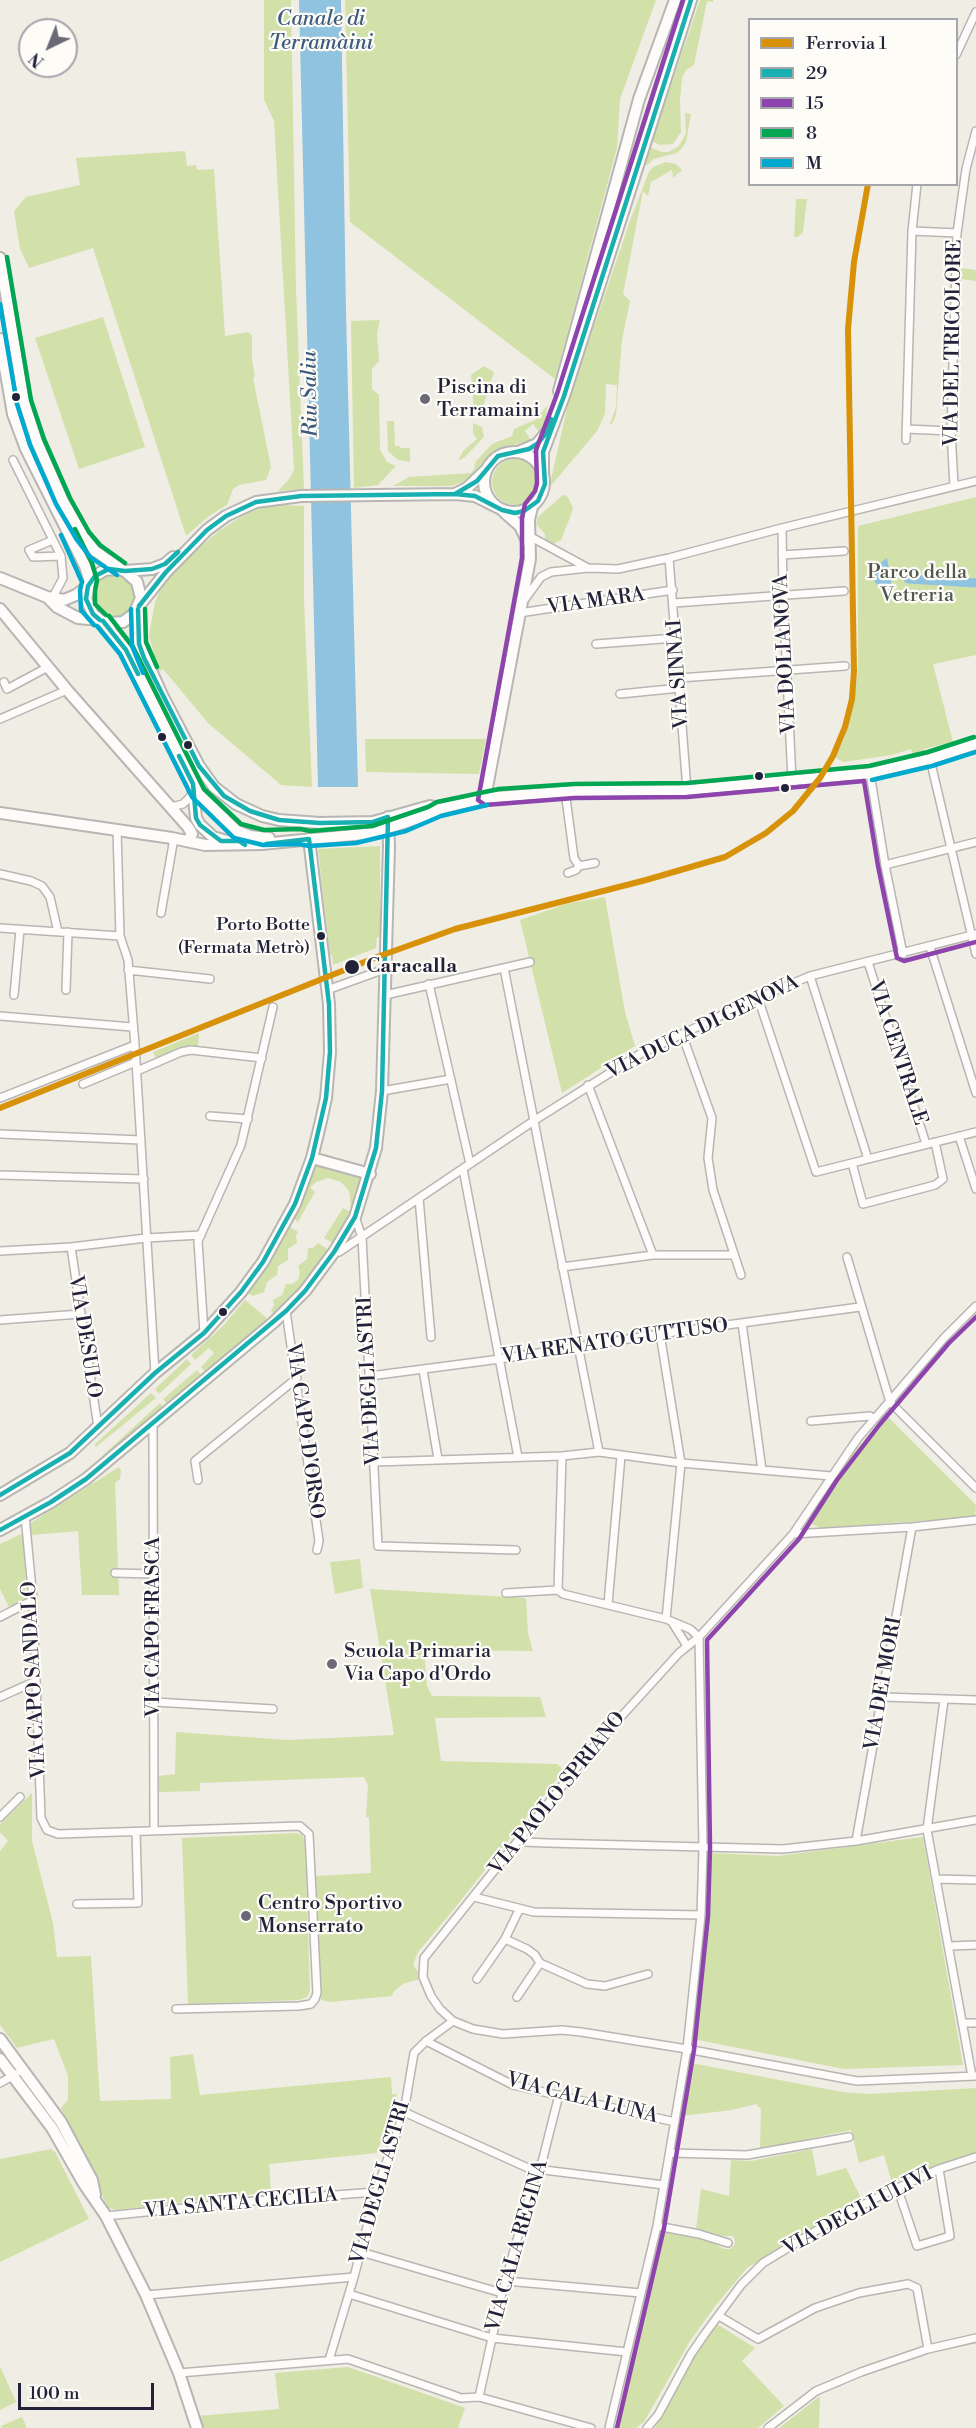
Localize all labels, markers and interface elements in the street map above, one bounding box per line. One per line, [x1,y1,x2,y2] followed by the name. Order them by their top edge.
[269,7,373,57] water label: Canale di Terramàini
[18,18,78,78] north arrow
[748,18,958,186] legend
[806,32,887,55] text: Ferrovia 1
[26,48,49,71] text: N
[806,62,827,85] text: 29
[806,92,824,115] text: 15
[806,122,817,145] text: 8
[806,152,822,175] text: M
[940,239,968,447] street label: VIA DEL TRICOLORE
[298,350,324,438] water label: Riu Saliu
[437,376,540,423] place label: Piscina di Terramaini
[10,391,22,403] unlabelled marker
[418,392,432,406] marker: Piscina di Terramaini
[867,561,967,608] park label: Parco della Vetreria
[770,573,802,735] street label: VIA DOLIANOVA
[546,583,646,621] street label: VIA MARA
[663,618,695,730] street label: VIA SINNAI
[156,731,168,743] unlabelled marker
[182,739,194,751] unlabelled marker
[753,770,765,782] unlabelled marker
[779,782,791,794] unlabelled marker
[178,915,310,958] place label: Porto Botte (Fermata Metrò)
[315,930,327,942] marker: Porto Botte (Fermata Metrò)
[366,955,457,979] place label: Caracalla
[343,958,361,976] marker: Caracalla
[603,971,803,1085] street label: VIA DUCA DI GENOVA
[862,978,932,1128] street label: VIA CENTRALE
[62,1274,106,1400] street label: VIA DESULO
[354,1296,386,1466] street label: VIA DEGLI ASTRI
[217,1306,229,1318] unlabelled marker
[500,1314,730,1370] street label: VIA RENATO GUTTUSO
[280,1341,328,1521] street label: VIA CAPO D'ORSO
[142,1536,166,1718] street label: VIA CAPO FRASCA
[18,1581,52,1779] street label: VIA CAPO SANDALO
[860,1615,908,1753] street label: VIA DEI MORI
[344,1640,491,1687] place label: Scuola Primaria Via Capo d'Ordo
[325,1657,339,1671] marker: Scuola Primaria Via Capo d'Ordo
[485,1707,631,1881] street label: VIA PAOLO SPRIANO
[258,1892,402,1939] place label: Centro Sportivo Monserrato
[239,1909,253,1923] marker: Centro Sportivo Monserrato
[504,2069,660,2129] street label: VIA CALA LUNA
[346,2098,416,2268] street label: VIA DEGLI ASTRI
[482,2157,554,2335] street label: VIA CALA REGINA
[779,2162,937,2262] street label: VIA DEGLI ULIVI
[143,2184,339,2224] street label: VIA SANTA CECILIA
[21,2371,158,2409] scale bar
[29,2382,80,2405] text: 100 m

